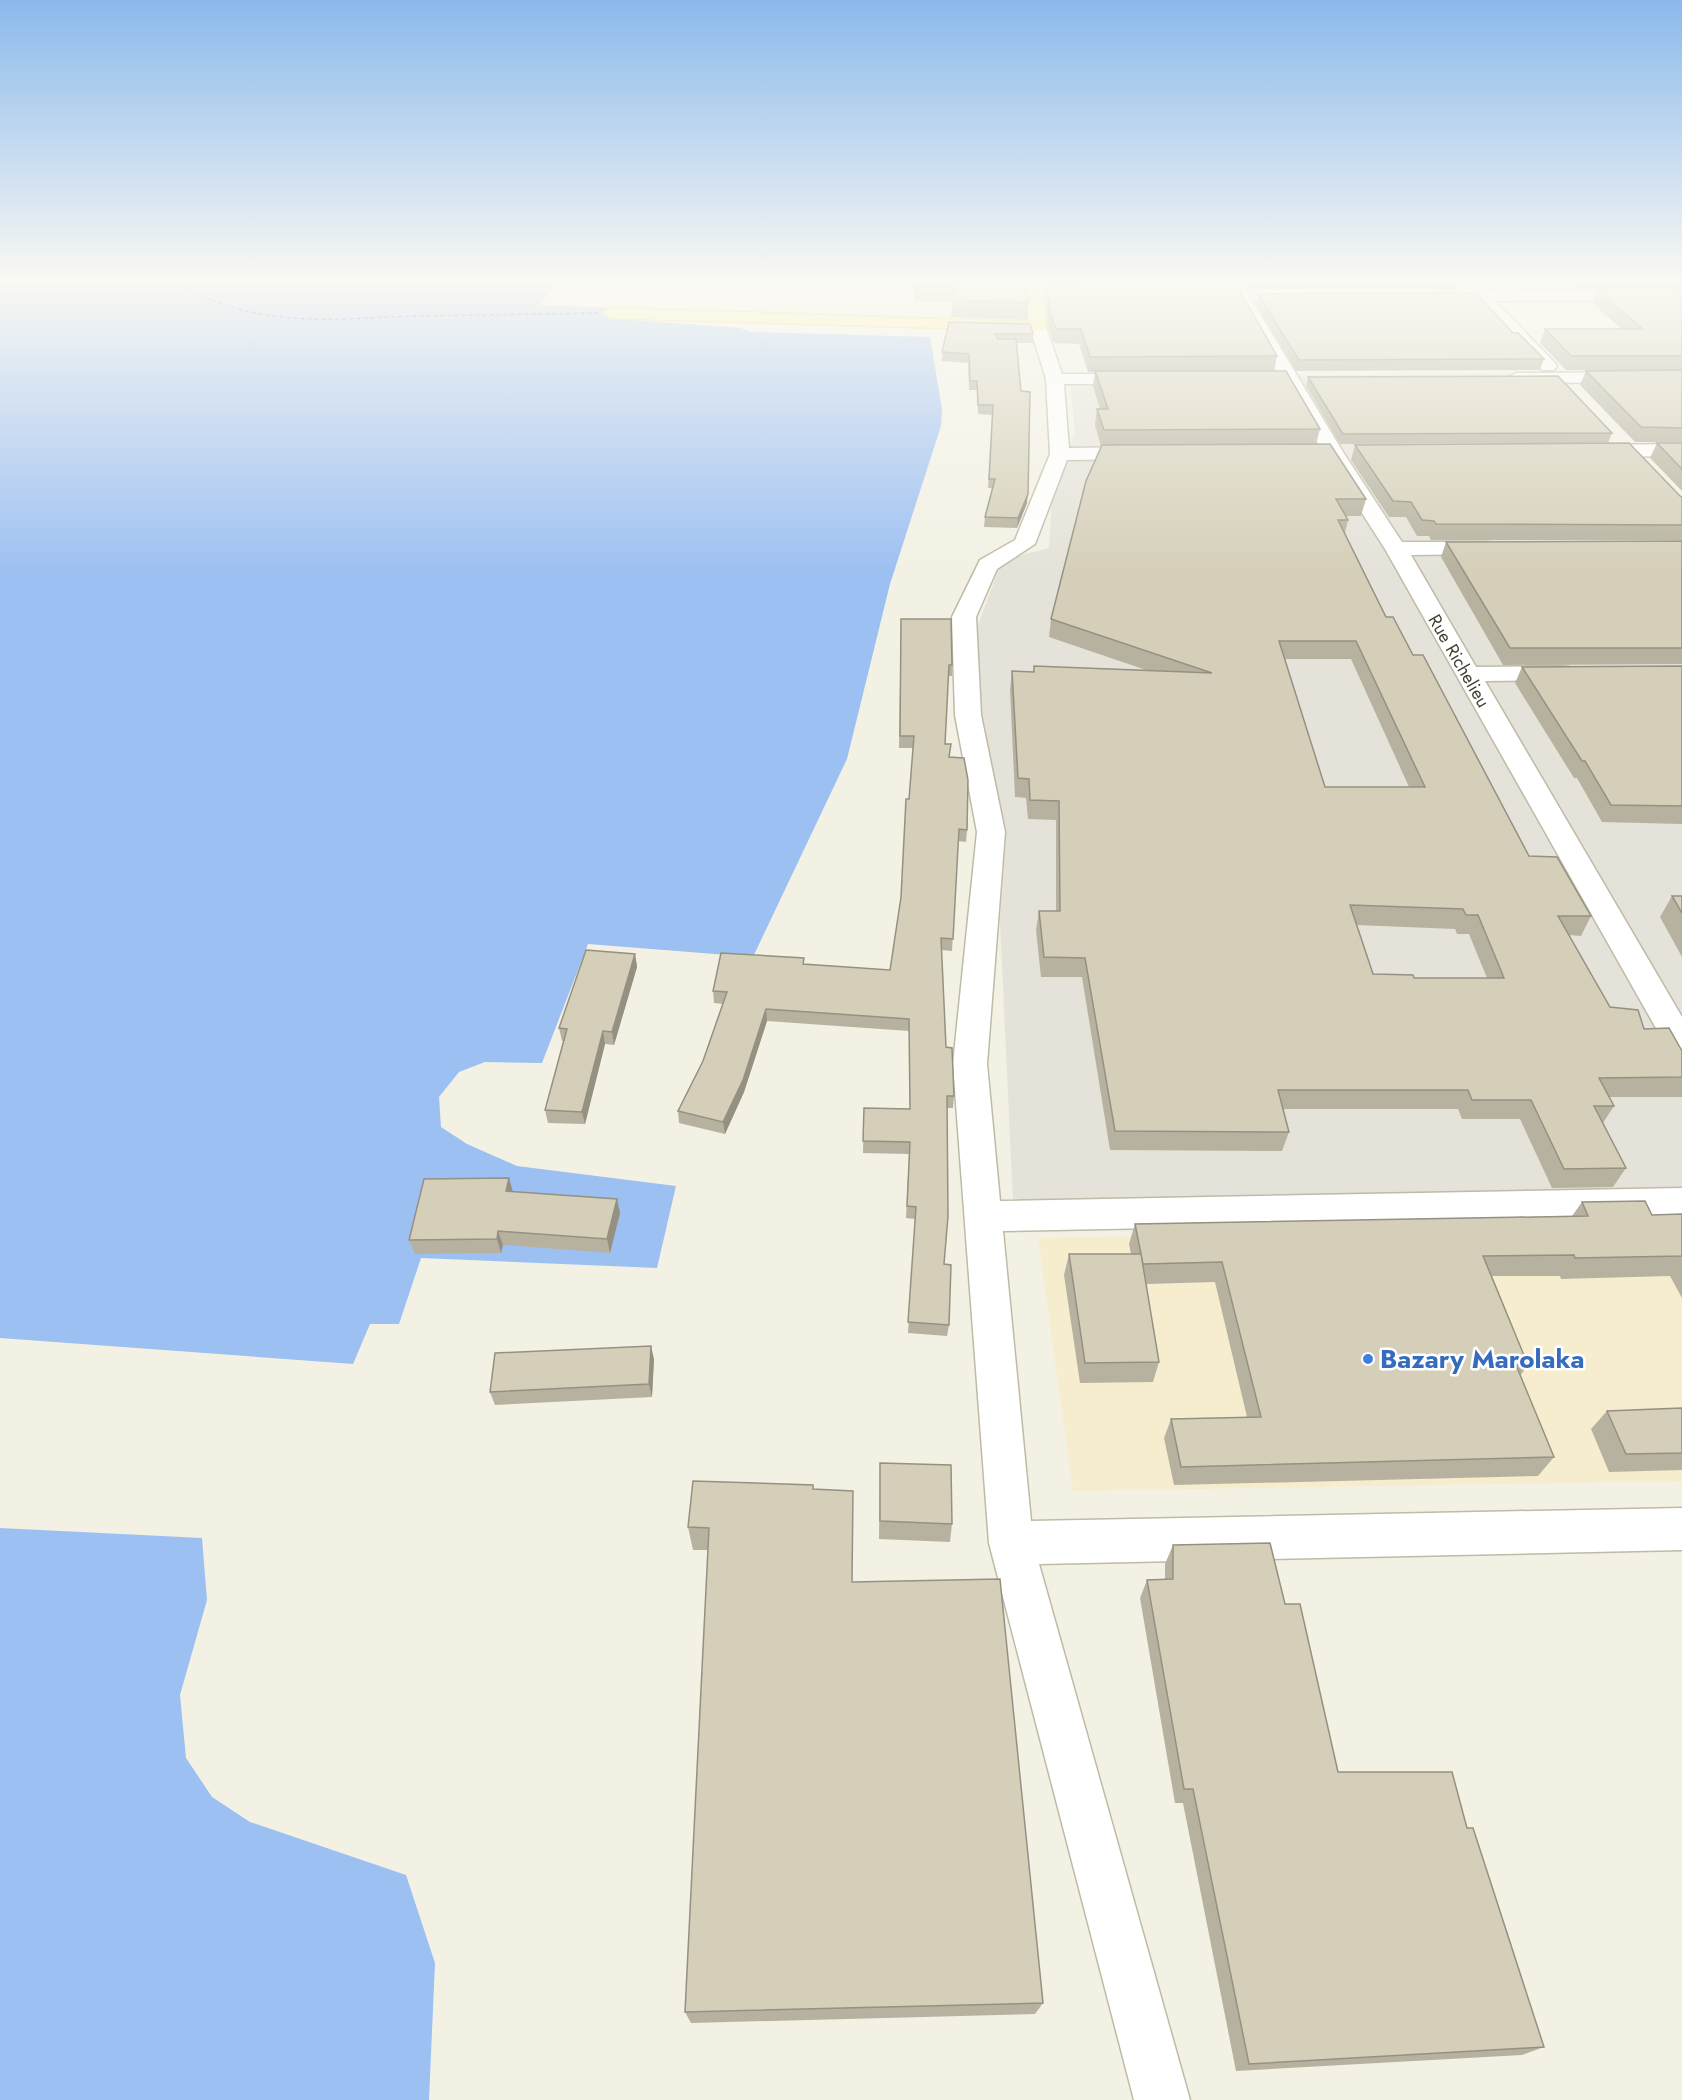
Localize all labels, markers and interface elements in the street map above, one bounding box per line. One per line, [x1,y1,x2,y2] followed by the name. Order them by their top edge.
[1422,610,1496,712] street label: Rue Richelieu
[1380,1340,1585,1378] place label: Bazary Marolaka
[1361,1352,1375,1366] marker: Bazary Marolaka

